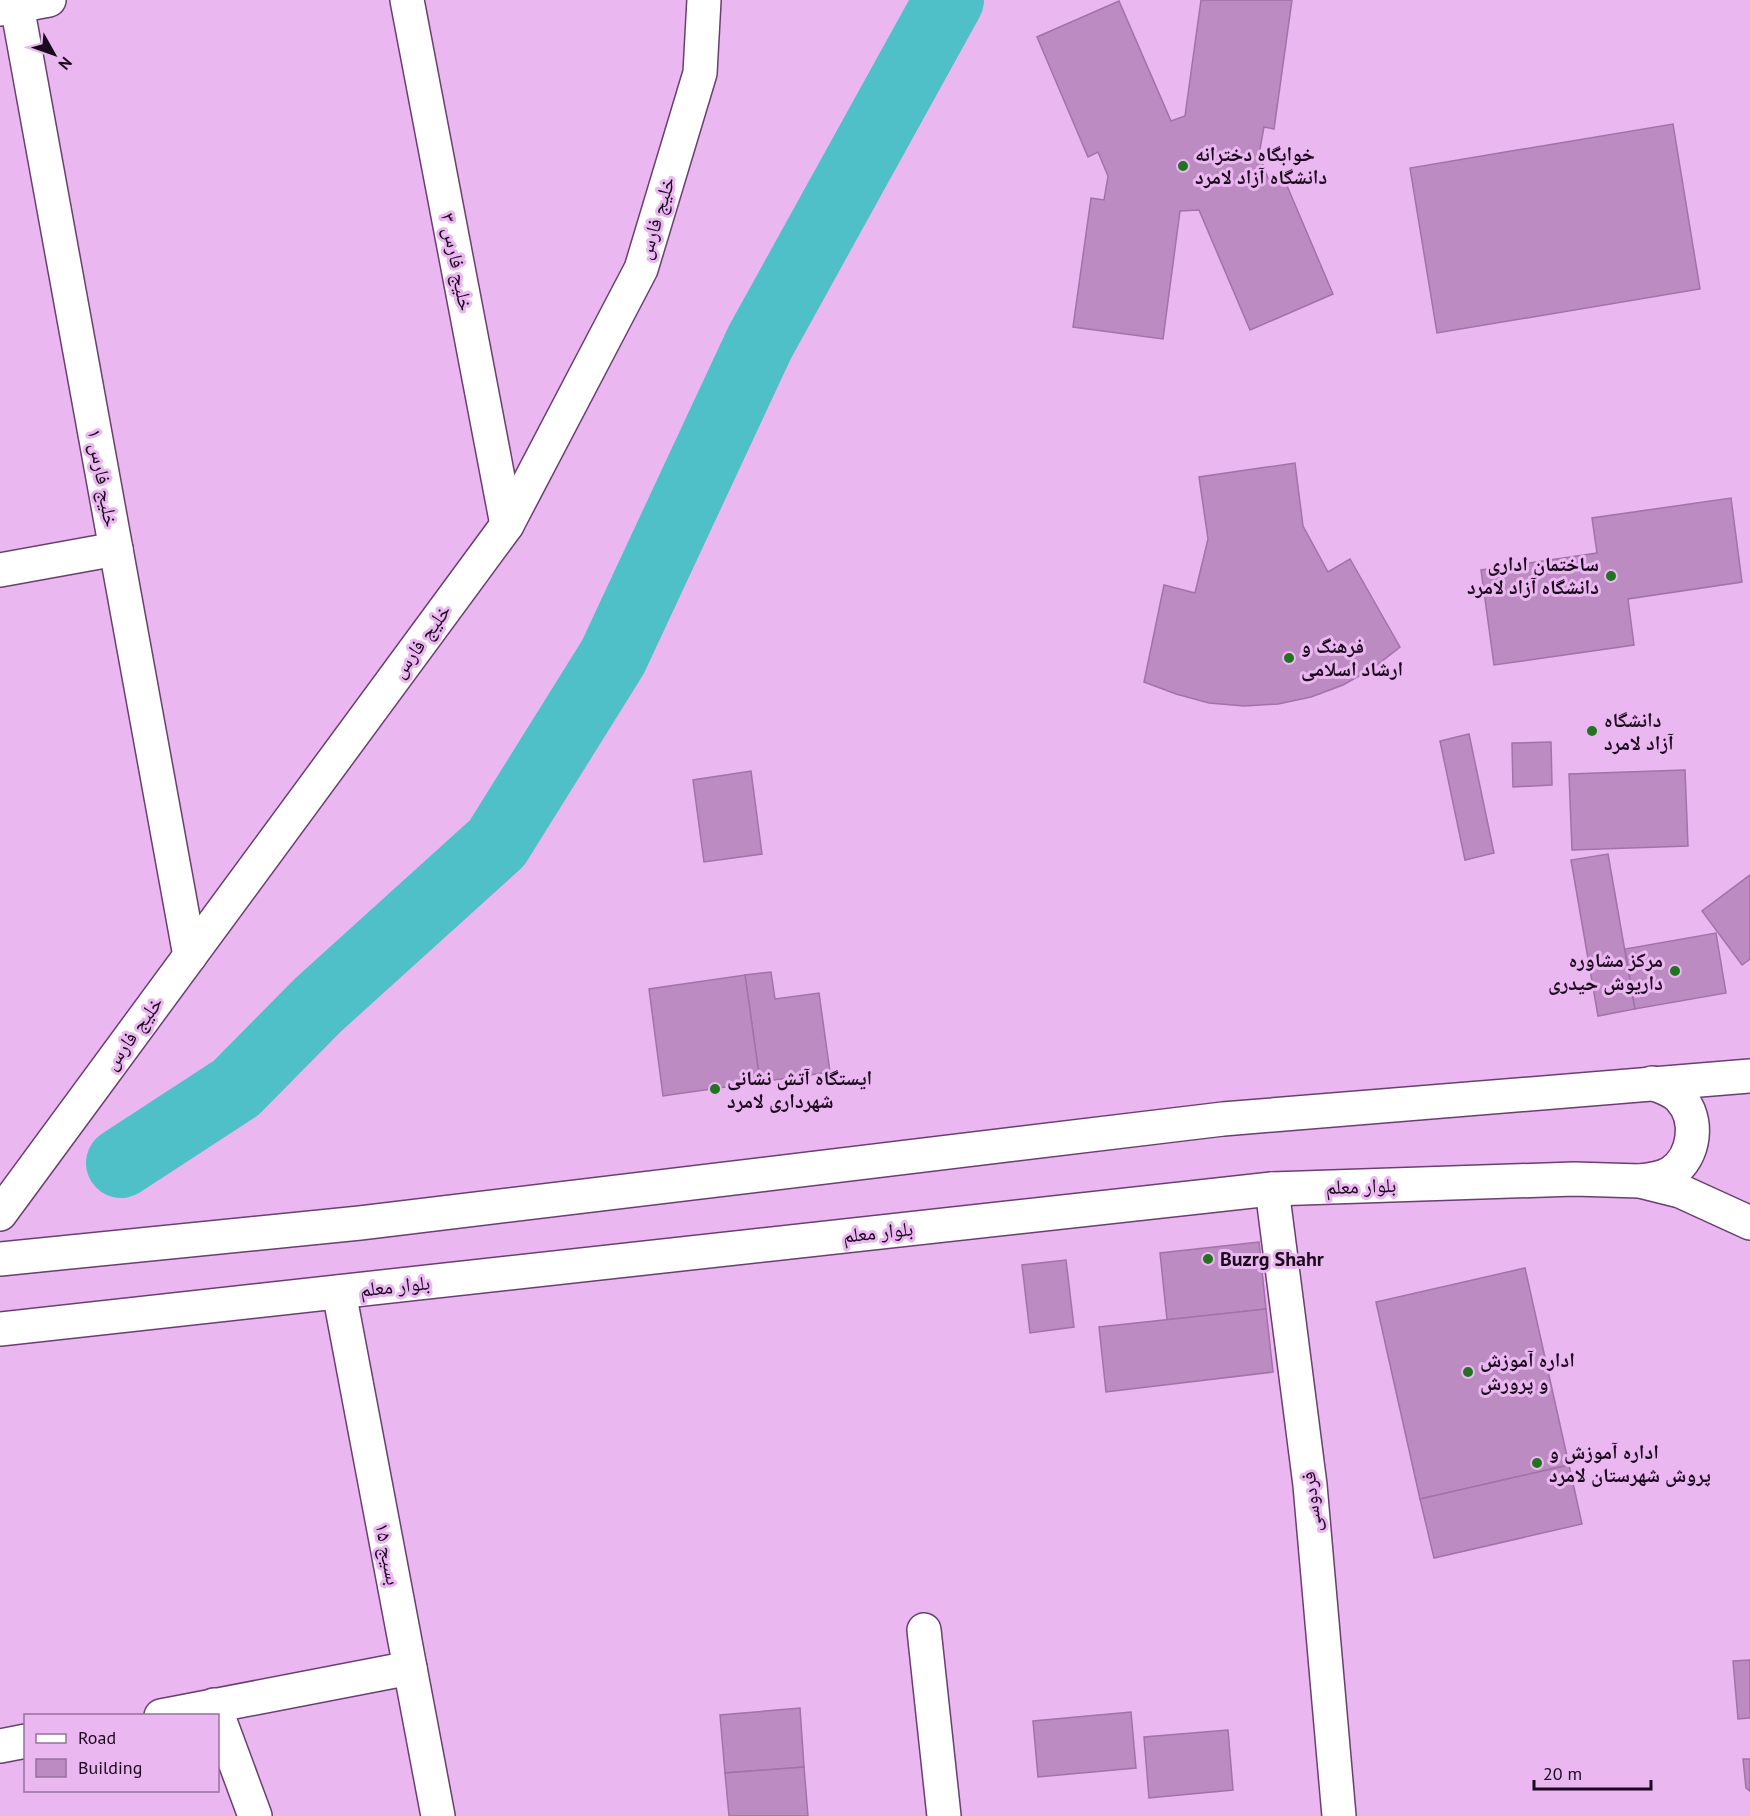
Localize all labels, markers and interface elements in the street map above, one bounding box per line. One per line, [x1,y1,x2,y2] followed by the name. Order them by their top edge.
[24,24,84,84] north arrow
[54,53,77,74] text: N
[1195,141,1327,190] place label: خوابگاه دخترانه دانشگاه آزاد لامرد
[1176,159,1190,173] marker: خوابگاه دخترانه دانشگاه آزاد لامرد
[631,173,681,262] street label: خلیج فارس
[435,211,479,313] street label: خلیج فارس ۳
[82,427,124,529] street label: خلیج فارس ۱
[1467,551,1599,600] place label: ساختمان اداری دانشگاه آزاد لامرد
[1604,569,1618,583] marker: ساختمان اداری دانشگاه آزاد لامرد
[386,599,457,683] street label: خلیج فارس
[1301,633,1403,682] place label: فرهنگ و ارشاد اسلامی
[1282,651,1296,665] marker: فرهنگ و ارشاد اسلامی
[1604,707,1674,756] place label: دانشگاه آزاد لامرد
[1585,724,1599,738] marker: دانشگاه آزاد لامرد
[1548,947,1663,996] place label: مرکز مشاوره داریوش حیدری
[1668,964,1682,978] marker: مرکز مشاوره داریوش حیدری
[98,991,169,1075] street label: خلیج فارس
[727,1065,872,1114] place label: ایستگاه آتش نشانی شهرداری لامرد
[708,1082,722,1096] marker: ایستگاه آتش نشانی شهرداری لامرد
[1325,1172,1397,1201] street label: بلوار معلم
[842,1215,914,1250] street label: بلوار معلم
[1220,1246,1324,1272] place label: Buzrg Shahr
[1201,1252,1215,1266] marker: Buzrg Shahr
[359,1269,431,1304] street label: بلوار معلم
[1480,1347,1575,1396] place label: اداره آموزش و پرورش
[1461,1365,1475,1379] marker: اداره آموزش و پرورش
[1549,1439,1711,1488] place label: اداره آموزش و پروش شهرستان لامرد
[1530,1456,1544,1470] marker: اداره آموزش و پروش شهرستان لامرد
[1295,1470,1327,1534] street label: فردوسی
[369,1521,407,1587] street label: بسیج ۱۵
[24,1714,219,1792] legend
[78,1726,116,1749] text: Road
[1534,1753,1651,1791] scale bar
[78,1756,142,1779] text: Building
[1543,1762,1582,1785] text: 20 m

